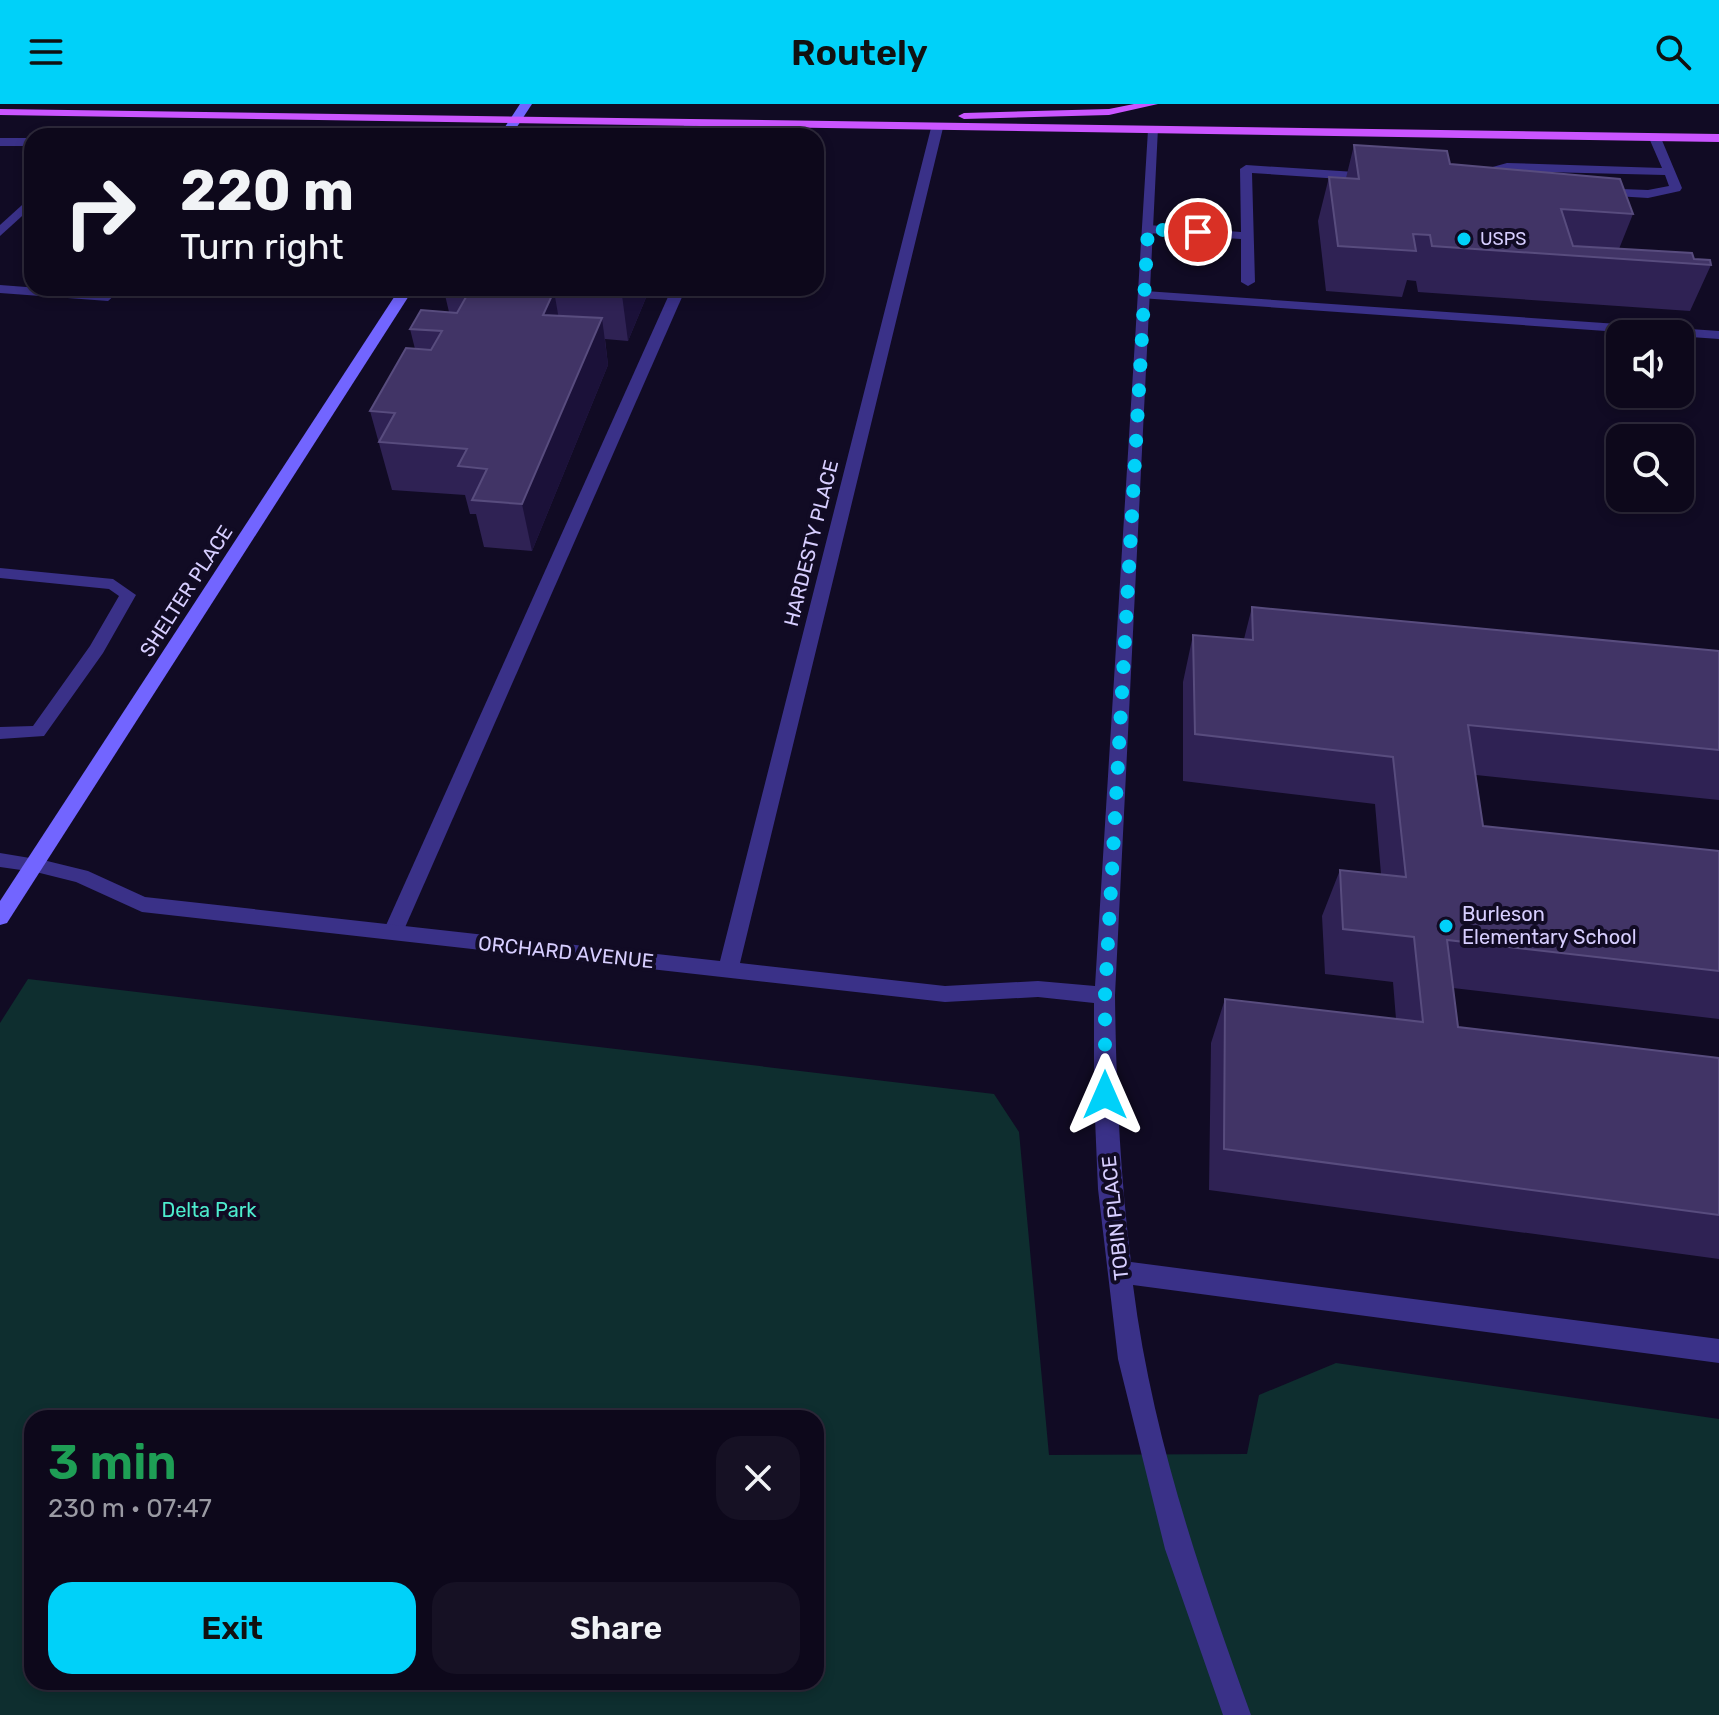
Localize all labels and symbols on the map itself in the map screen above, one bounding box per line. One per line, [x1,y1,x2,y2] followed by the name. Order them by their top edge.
[1164,198,1232,266] pin
[1480,228,1527,250] place label: USPS
[1455,230,1473,248] marker: USPS
[779,457,843,629] street label: HARDESTY PLACE
[135,521,237,661] street label: SHELTER PLACE
[1462,902,1637,949] place label: Burleson Elementary School
[1437,917,1455,935] marker: Burleson Elementary School
[477,931,655,973] street label: ORCHARD AVENUE
[1063,1053,1147,1137] position arrow
[1097,1155,1133,1281] street label: TOBIN PLACE
[161,1198,257,1222] park label: Delta Park

